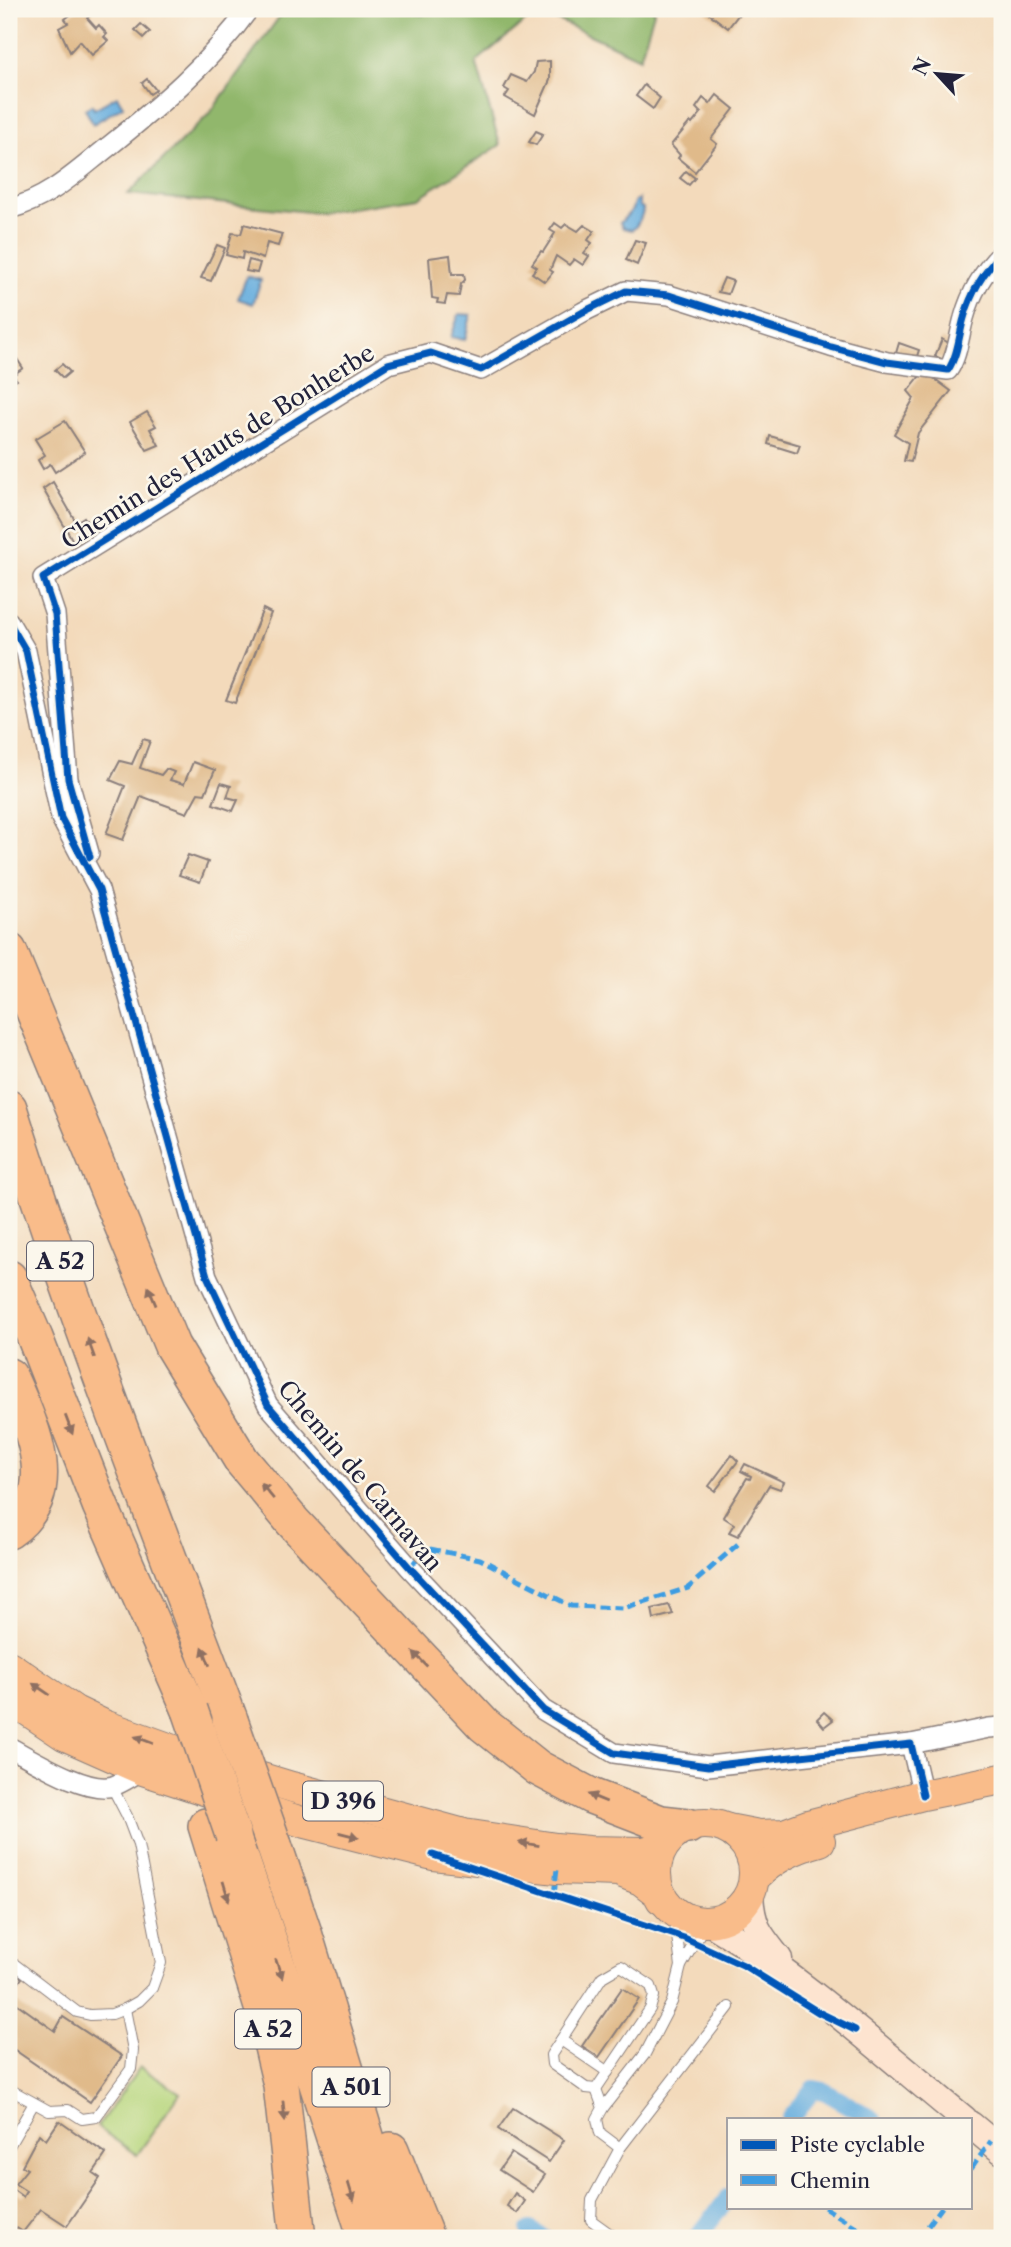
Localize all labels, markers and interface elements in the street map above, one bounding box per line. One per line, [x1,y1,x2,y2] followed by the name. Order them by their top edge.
[902,38,972,108] north arrow
[908,54,936,79] text: N
[56,338,380,555] street label: Chemin des Hauts de Bonherbe
[27,1242,93,1280] road number: A 52
[146,1285,157,1306] one-way arrow
[86,1338,97,1359] one-way arrow
[272,1374,449,1577] street label: Chemin de Carnavan
[63,1414,74,1435] one-way arrow
[259,1482,275,1500] one-way arrow
[201,1646,212,1667] one-way arrow
[413,1651,429,1668] one-way arrow
[32,1682,50,1696] one-way arrow
[134,1735,155,1746] one-way arrow
[303,1782,383,1820] road number: D 396
[586,1793,607,1804] one-way arrow
[339,1830,361,1841] one-way arrow
[518,1838,540,1849] one-way arrow
[222,1881,232,1902] one-way arrow
[274,1959,285,1980] one-way arrow
[235,2010,301,2048] road number: A 52
[312,2068,390,2106] road number: A 501
[279,2100,290,2122] one-way arrow
[727,2118,972,2208] legend
[790,2132,925,2157] text: Piste cyclable
[790,2168,870,2193] text: Chemin
[347,2181,357,2202] one-way arrow

